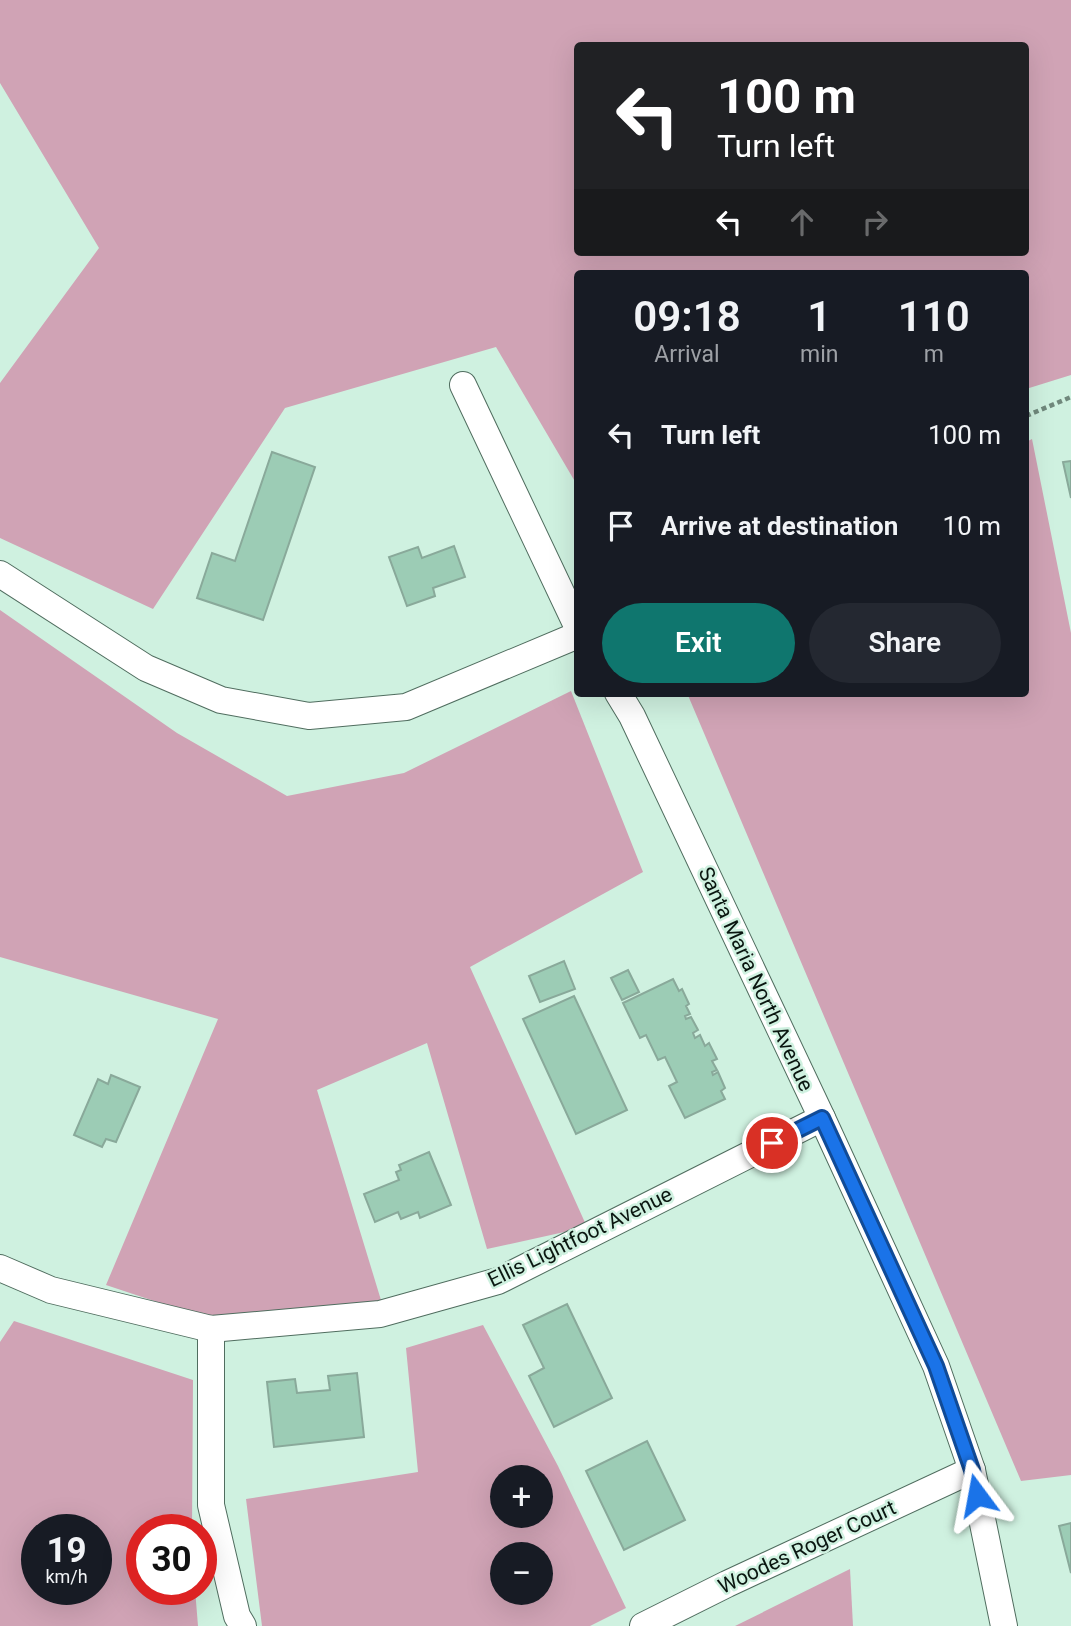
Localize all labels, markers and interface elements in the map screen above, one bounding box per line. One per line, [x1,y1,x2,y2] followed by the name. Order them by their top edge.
[717,68,856,125] text: 100 m
[602,70,693,161] icon: left
[717,127,835,165] text: Turn left
[710,203,748,241] icon: left
[783,203,821,241] icon: ahead
[856,203,894,241] icon: right
[633,292,741,341] text: 09:18
[807,292,831,341] text: 1
[898,292,970,341] text: 110
[654,341,720,368] text: Arrival
[800,341,838,368] text: min
[924,341,944,368] text: m
[602,416,640,454] icon: left
[661,420,760,450] text: Turn left
[928,420,1001,450] text: 100 m
[602,507,640,545] icon: arrive
[661,511,898,541] text: Arrive at destination
[943,511,1001,541] text: 10 m
[602,603,795,683] button: Exit
[809,603,1001,683] button: Share
[693,863,819,1095] street label: Santa Maria North Avenue
[742,1113,802,1173] pin
[753,1124,791,1162] icon: arrive
[484,1182,676,1292] street label: Ellis Lightfoot Avenue
[940,1458,1014,1532] position arrow
[490,1465,553,1605] map controls
[490,1465,553,1528] button: +
[714,1495,900,1599] street label: Woodes Roger Court
[126,1514,217,1605] speed limit sign: 30
[46,1530,87,1571] text: 19
[490,1542,553,1605] button: −
[45,1566,88,1587] text: km/h

